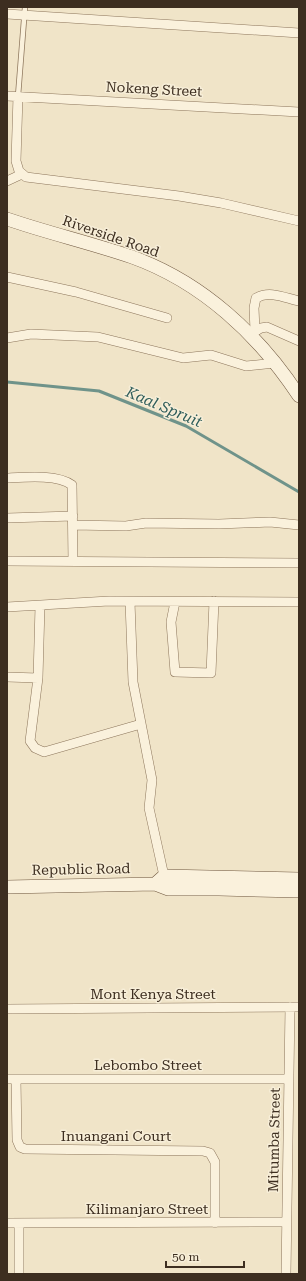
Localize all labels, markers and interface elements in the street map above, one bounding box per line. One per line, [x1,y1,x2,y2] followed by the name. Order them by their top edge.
[105,78,203,100] street label: Nokeng Street
[61,212,161,260] street label: Riverside Road
[122,383,205,431] water label: Kaal Spruit
[32,860,131,878] street label: Republic Road
[90,986,216,1002] street label: Mont Kenya Street
[94,1057,202,1073] street label: Lebombo Street
[265,1088,283,1192] street label: Mitumba Street
[61,1128,171,1144] street label: Inuangani Court
[86,1201,208,1217] street label: Kilimanjaro Street
[166,1243,244,1269] scale bar
[172,1250,199,1264] text: 50 m

